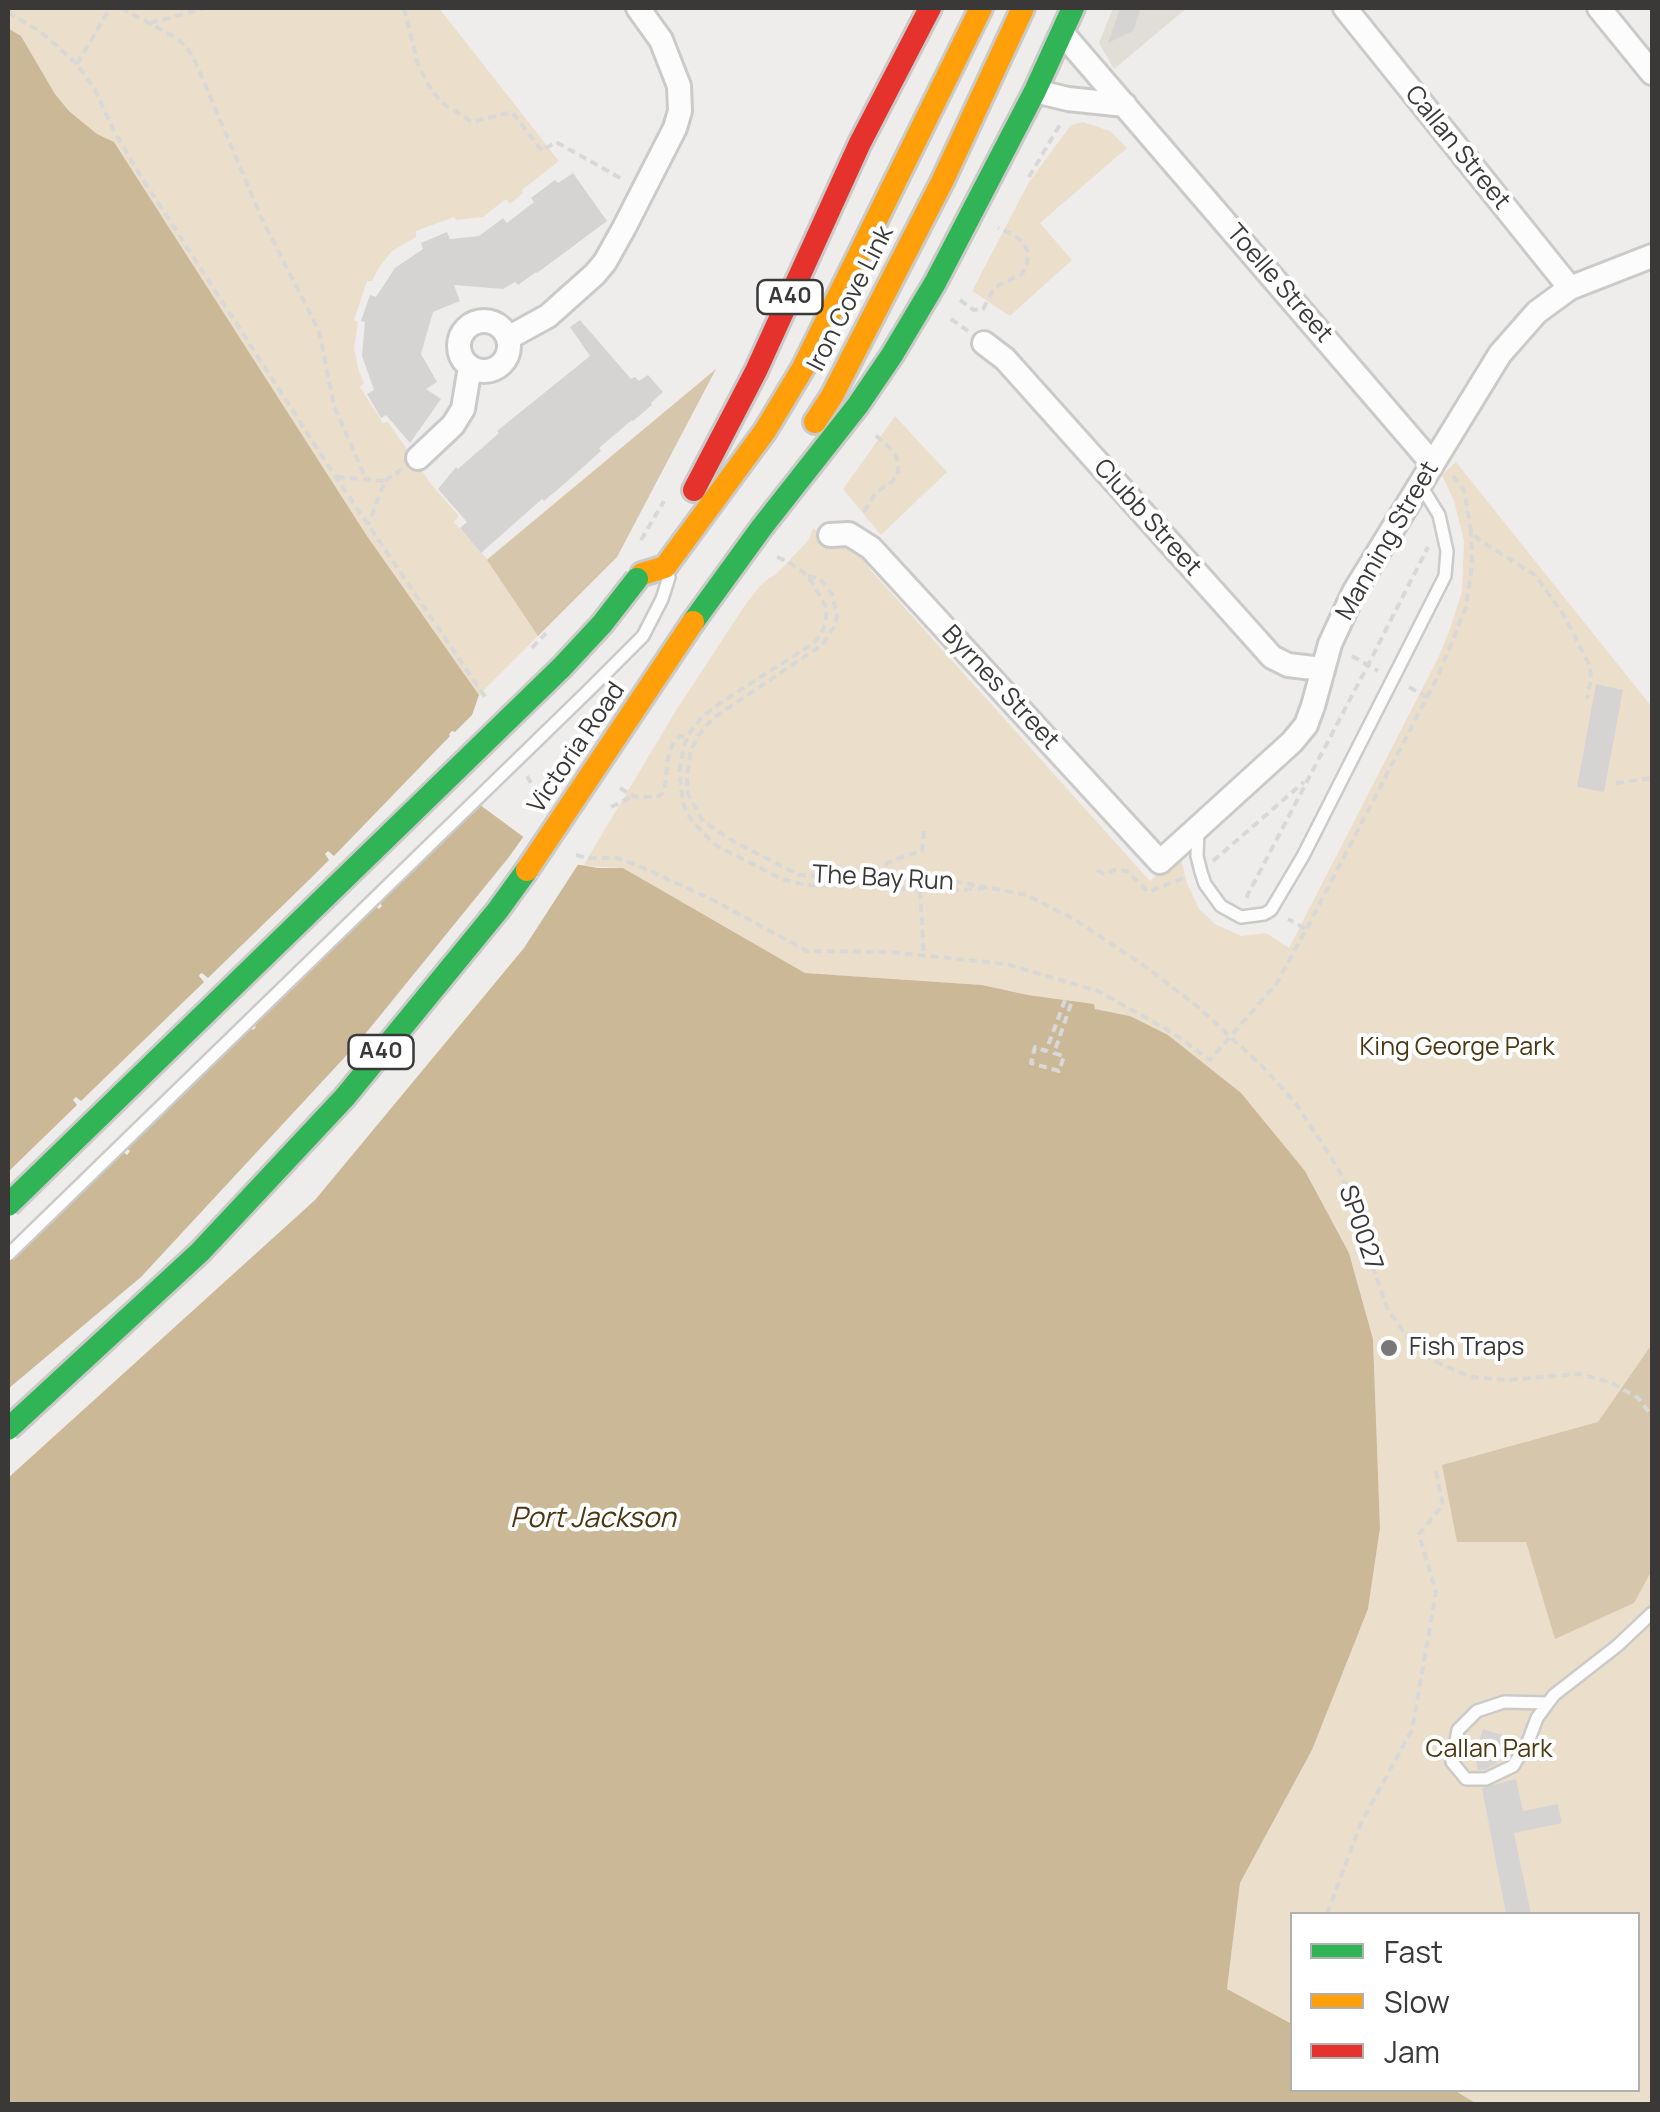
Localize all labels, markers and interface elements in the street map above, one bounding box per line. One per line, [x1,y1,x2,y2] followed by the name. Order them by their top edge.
[1398,80,1516,216] street label: Callan Street
[1219,219,1339,349] street label: Toelle Street
[802,221,900,377] street label: Iron Cove Link
[758,280,822,314] road number: A40
[1087,453,1207,583] street label: Clubb Street
[1330,456,1446,626] street label: Manning Street
[935,620,1065,756] street label: Byrnes Street
[522,677,632,819] street label: Victoria Road
[812,860,954,898] street label: The Bay Run
[1359,1033,1555,1063] park label: King George Park
[348,1035,414,1069] road number: A40
[1332,1182,1388,1274] street label: SP0027
[1409,1333,1524,1363] place label: Fish Traps
[1378,1337,1400,1359] marker: Fish Traps
[510,1502,676,1536] water label: Port Jackson
[1425,1735,1553,1765] park label: Callan Park
[1290,1912,1640,2092] legend
[1384,1931,1443,1972] text: Fast
[1384,1981,1450,2022] text: Slow
[1384,2031,1440,2072] text: Jam

